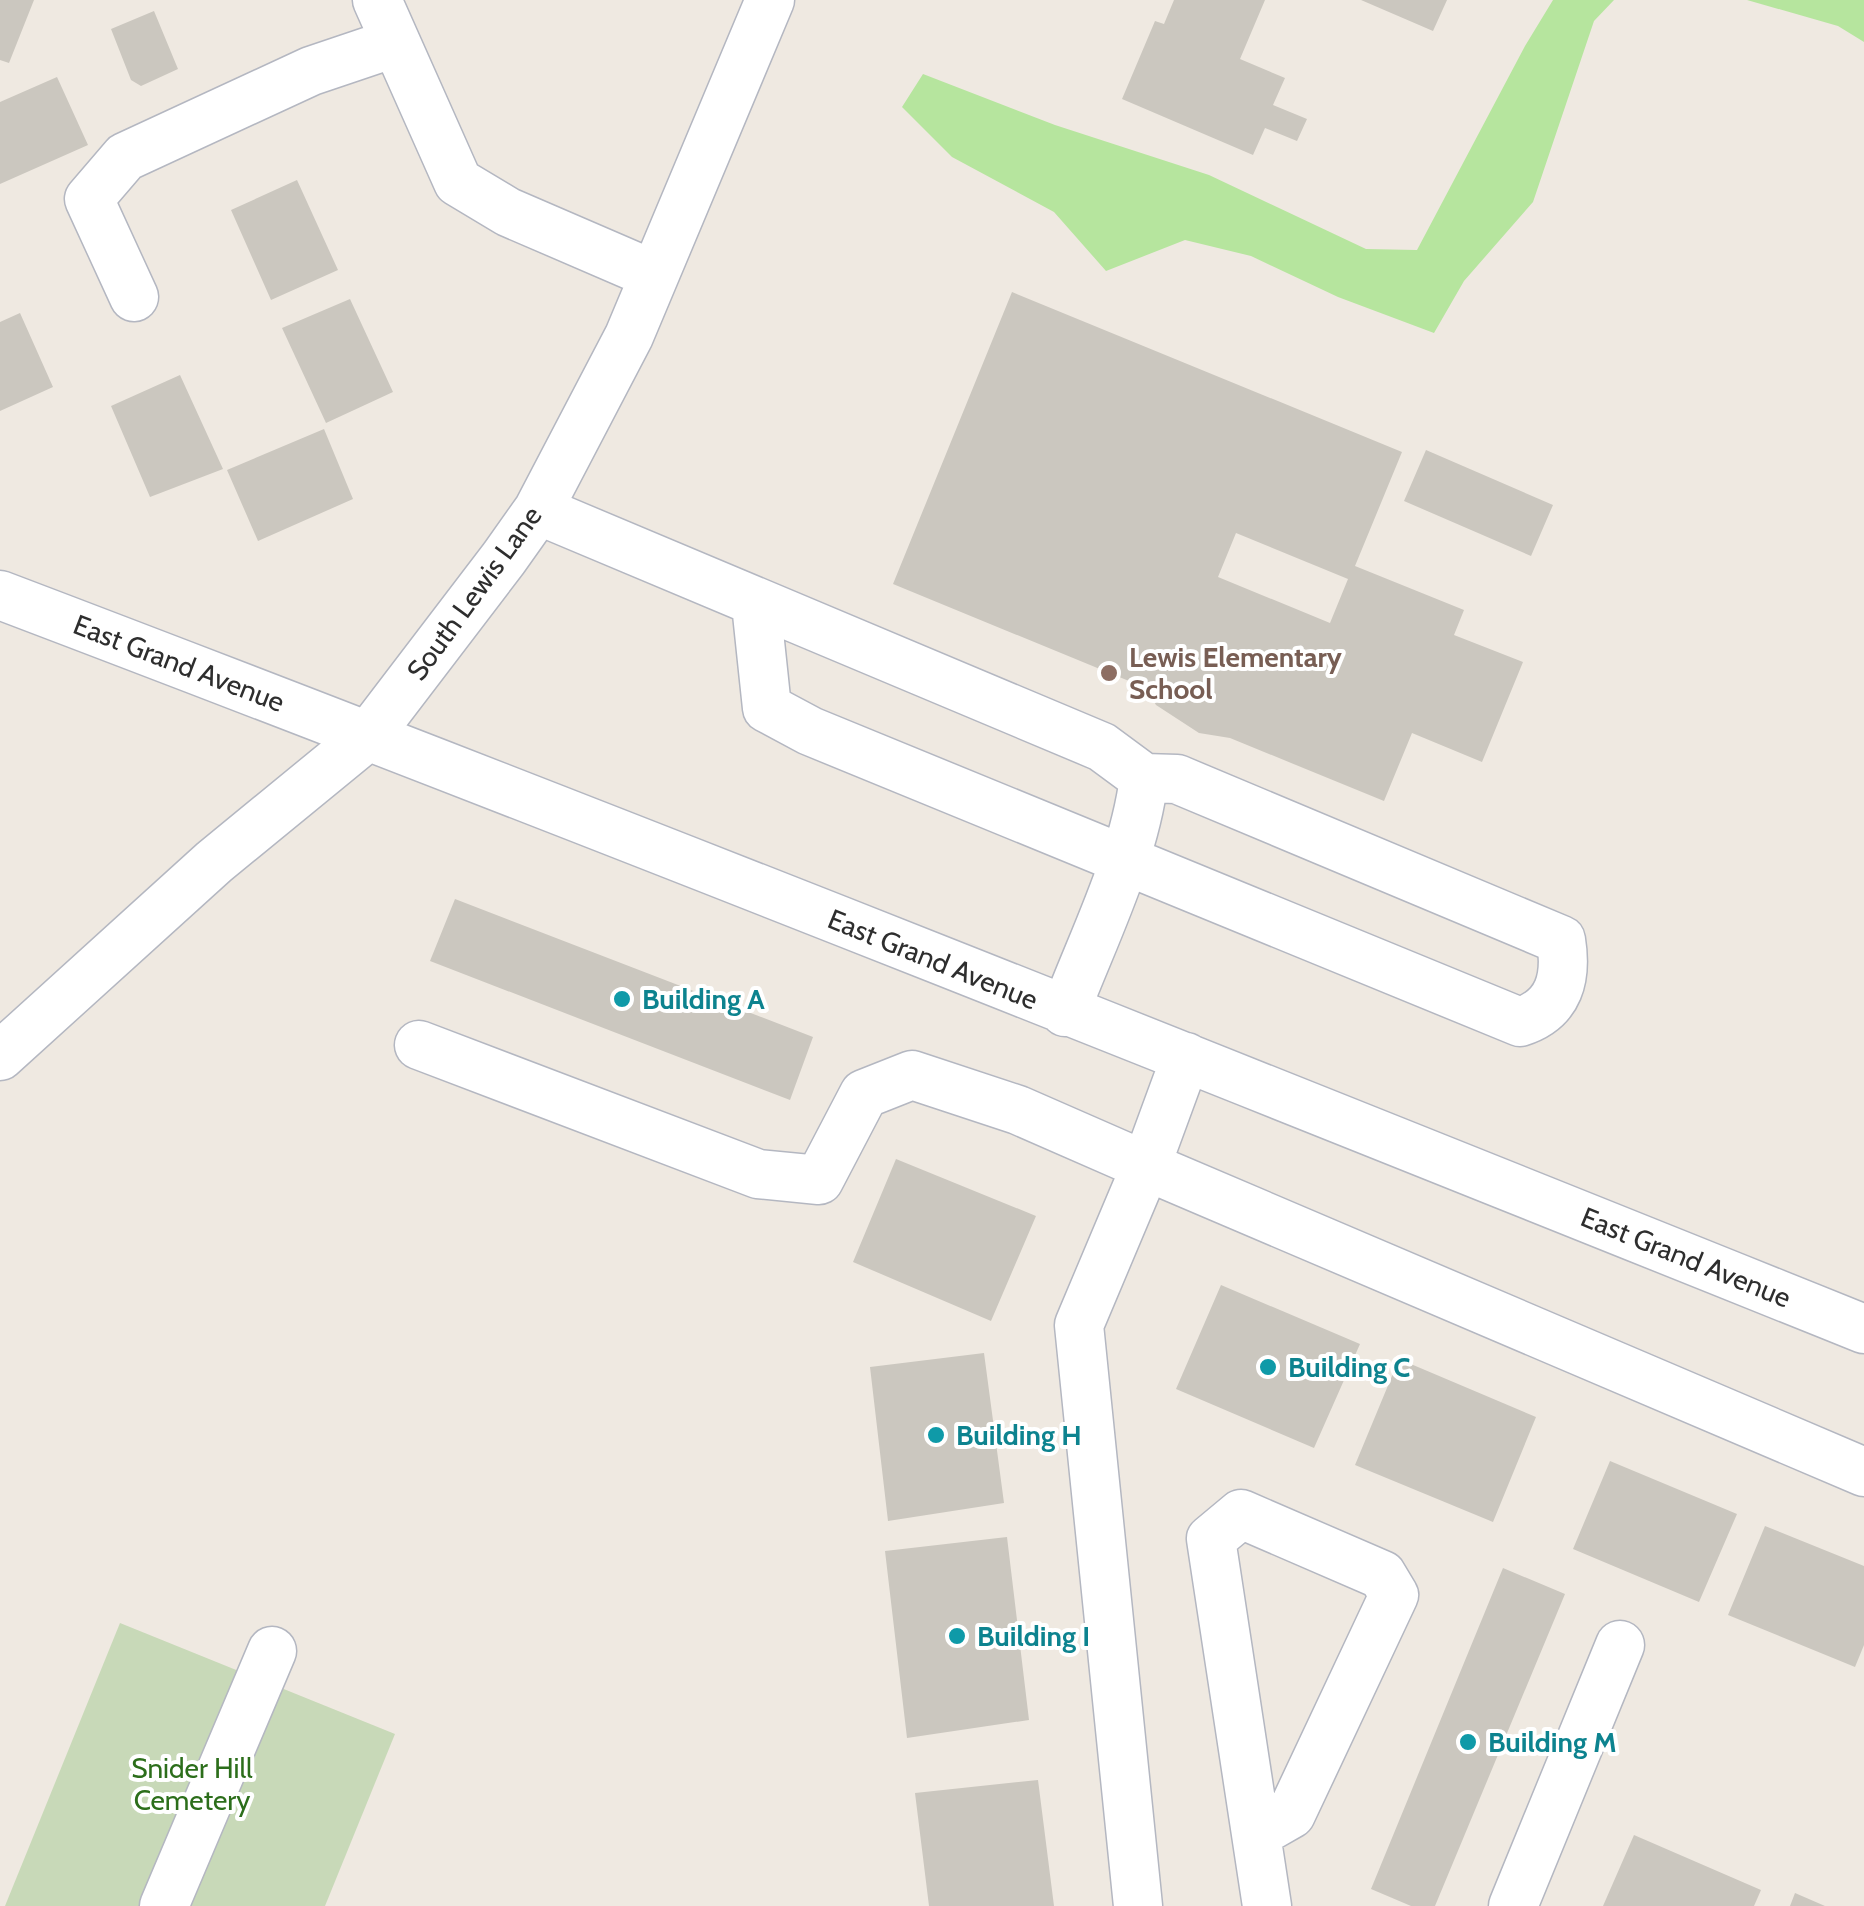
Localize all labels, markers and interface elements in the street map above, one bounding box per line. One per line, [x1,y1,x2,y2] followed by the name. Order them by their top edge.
[399,499,549,687] street label: South Lewis Lane
[69,607,289,719] street label: East Grand Avenue
[1129,640,1342,706] place label: Lewis Elementary School
[1098,662,1120,684] marker: Lewis Elementary School
[823,901,1043,1017] street label: East Grand Avenue
[642,982,765,1016] place label: Building A
[611,988,633,1010] marker: Building A
[1576,1199,1796,1315] street label: East Grand Avenue
[1288,1350,1410,1384] place label: Building C
[1257,1356,1279,1378] marker: Building C
[956,1418,1082,1452] place label: Building H
[925,1424,947,1446] marker: Building H
[977,1619,1090,1653] place label: Building I
[946,1625,968,1647] marker: Building I
[1488,1725,1617,1759] place label: Building M
[1457,1731,1479,1753] marker: Building M
[131,1751,253,1817] park label: Snider Hill Cemetery

